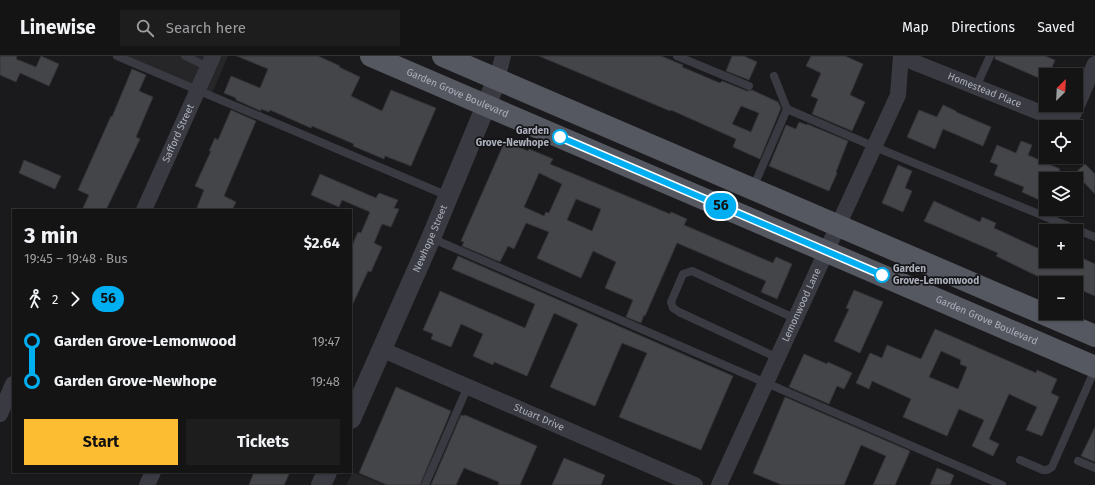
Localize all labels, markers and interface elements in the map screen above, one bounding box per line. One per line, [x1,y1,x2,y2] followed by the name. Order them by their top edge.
[120,10,400,46] search box
[20,16,96,39] text: Linewise
[134,17,156,39] icon: search
[166,19,246,37] text: Search here
[902,19,929,36] text: Map
[951,19,1015,36] text: Directions
[1037,19,1075,36] text: Saved
[405,66,510,120] street label: Garden Grove Boulevard
[1039,68,1083,112] north arrow
[1039,68,1083,320] map controls
[946,70,1023,110] street label: Homestead Place
[160,102,197,164] street label: Safford Street
[1039,120,1083,164] button: locate
[476,125,549,149] place label: Garden Grove-Newhope
[552,129,568,145] marker: Garden Grove-Newhope
[1039,172,1083,216] button: layers
[703,193,739,219] line badge: 56
[713,197,729,214] text: 56
[411,203,450,274] street label: Newhope Street
[24,222,78,249] text: 3 min
[1039,224,1083,268] button: +
[304,234,340,252] text: $2.64
[24,251,128,266] text: 19:45 – 19:48 · Bus
[893,263,979,287] place label: Garden Grove-Lemonwood
[780,266,824,344] street label: Lemonwood Lane
[874,267,890,283] marker: Garden Grove-Lemonwood
[1039,276,1083,320] button: −
[24,288,46,310] icon: walk
[64,288,86,310] icon: forward
[100,290,116,307] text: 56
[52,292,58,307] text: 2
[934,293,1039,348] street label: Garden Grove Boulevard
[54,332,236,350] text: Garden Grove-Lemonwood
[312,334,340,349] text: 19:47
[54,372,217,390] text: Garden Grove-Newhope
[310,374,340,389] text: 19:48
[512,401,566,434] street label: Stuart Drive
[24,419,178,465] button: Start
[186,419,340,465] button: Tickets

